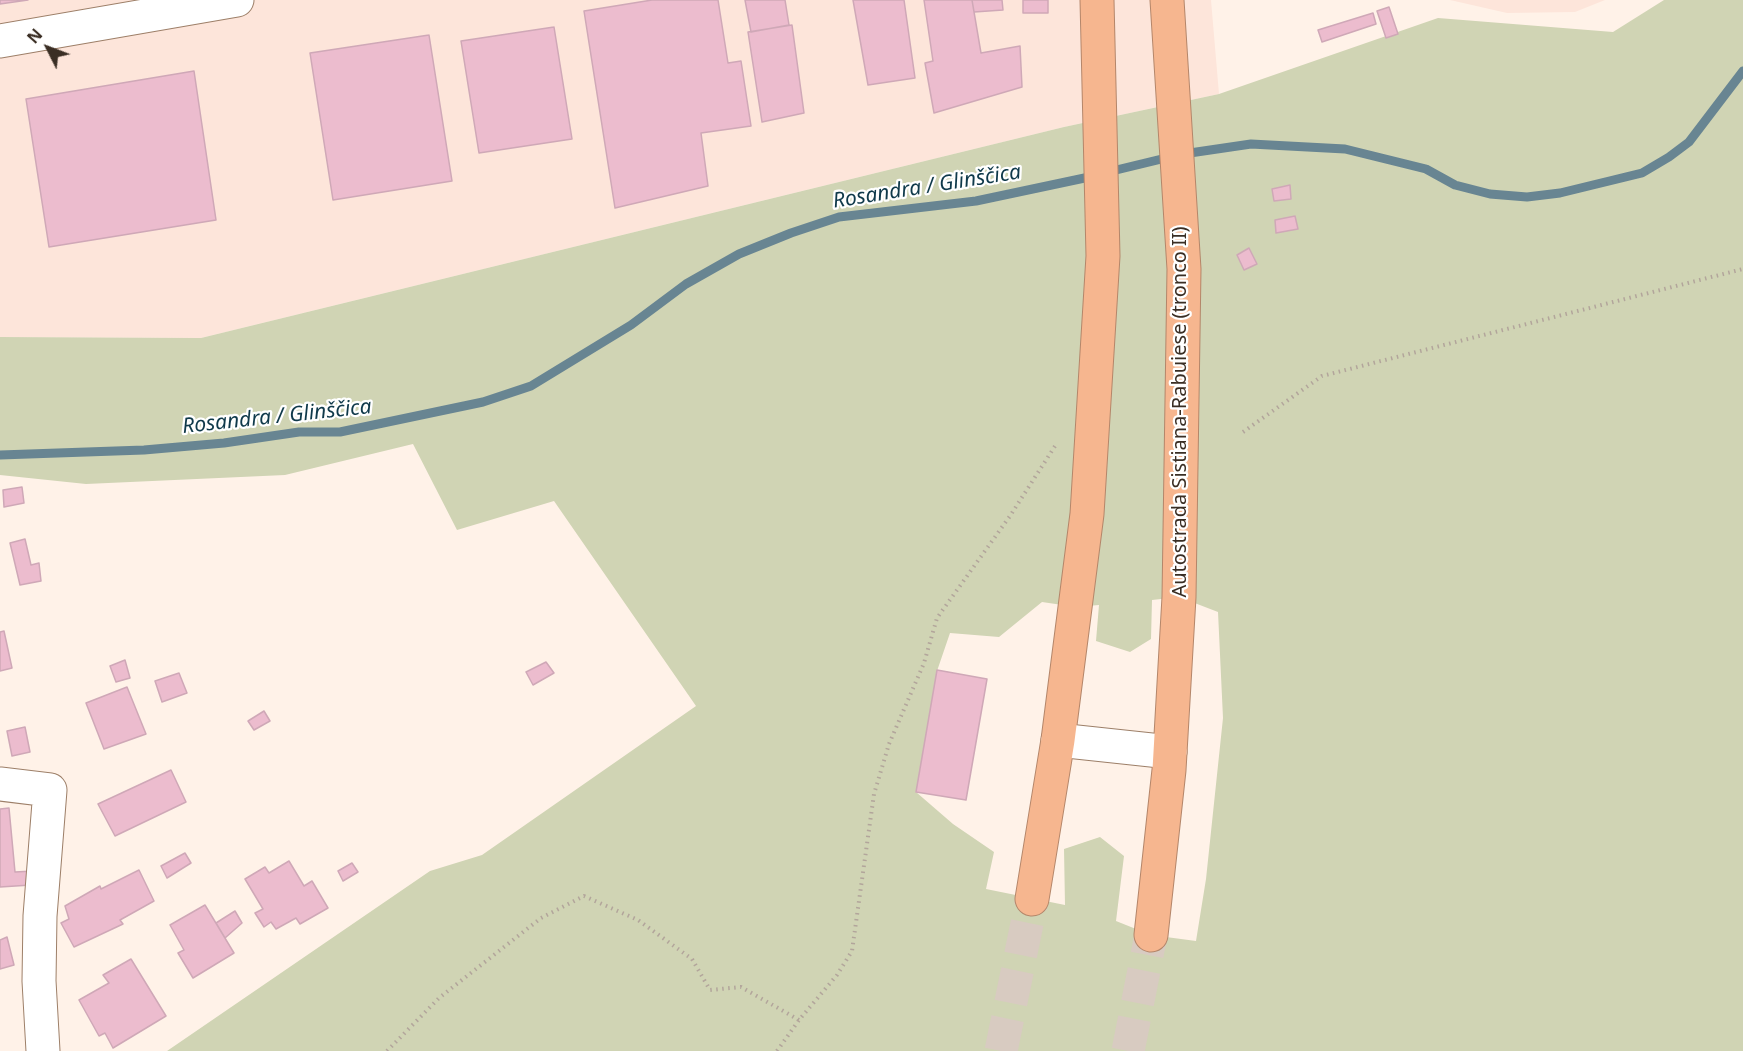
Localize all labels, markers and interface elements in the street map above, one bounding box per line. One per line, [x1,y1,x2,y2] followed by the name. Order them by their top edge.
[18,18,78,78] north arrow
[22,24,47,48] text: N
[831,160,1023,214] water label: Rosandra / Glinščica
[1168,226,1192,598] street label: Autostrada Sistiana-Rabuiese (tronco II)
[181,395,373,439] water label: Rosandra / Glinščica

